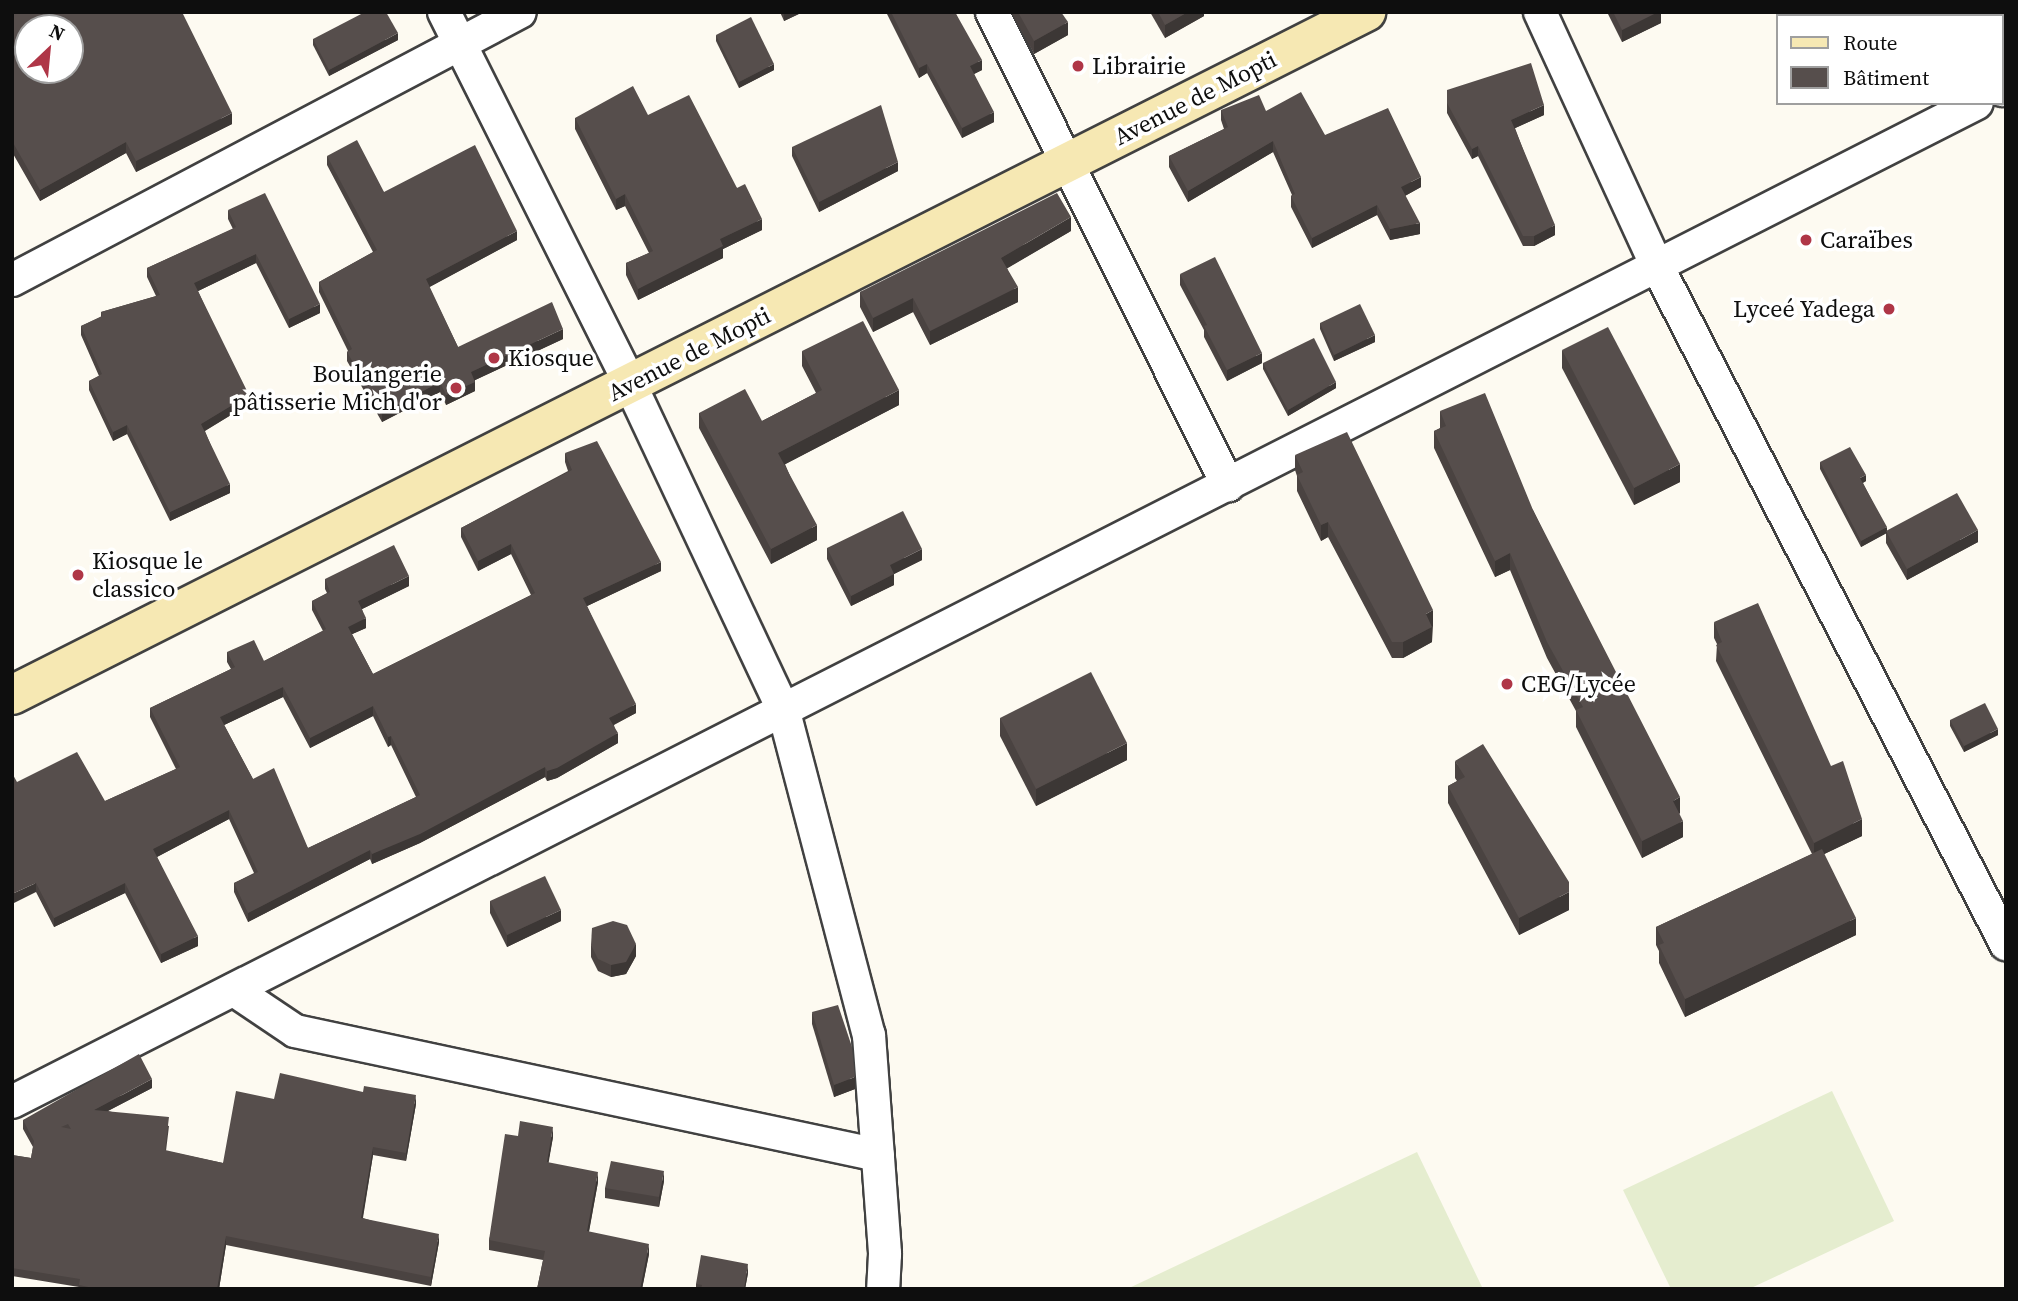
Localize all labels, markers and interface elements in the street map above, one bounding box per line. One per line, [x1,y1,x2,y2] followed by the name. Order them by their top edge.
[14,14,84,84] north arrow
[1776,14,2004,105] legend
[45,17,69,47] text: N
[1843,28,1898,57] text: Route
[1109,45,1281,151] street label: Avenue de Mopti
[1092,52,1186,80] place label: Librairie
[1070,58,1086,74] marker: Librairie
[1843,63,1929,92] text: Bâtiment
[1820,226,1913,254] place label: Caraïbes
[1798,232,1814,248] marker: Caraïbes
[1732,295,1875,323] place label: Lyceé Yadega
[603,301,775,407] street label: Avenue de Mopti
[1881,301,1897,317] marker: Lyceé Yadega
[508,344,594,372] place label: Kiosque
[486,350,502,366] marker: Kiosque
[232,360,442,416] place label: Boulangerie pâtisserie Mich d'or
[448,380,464,396] marker: Boulangerie pâtisserie Mich d'or
[92,547,203,603] place label: Kiosque le classico
[70,567,86,583] marker: Kiosque le classico
[1521,670,1636,698] place label: CEG/Lycée
[1499,676,1515,692] marker: CEG/Lycée

